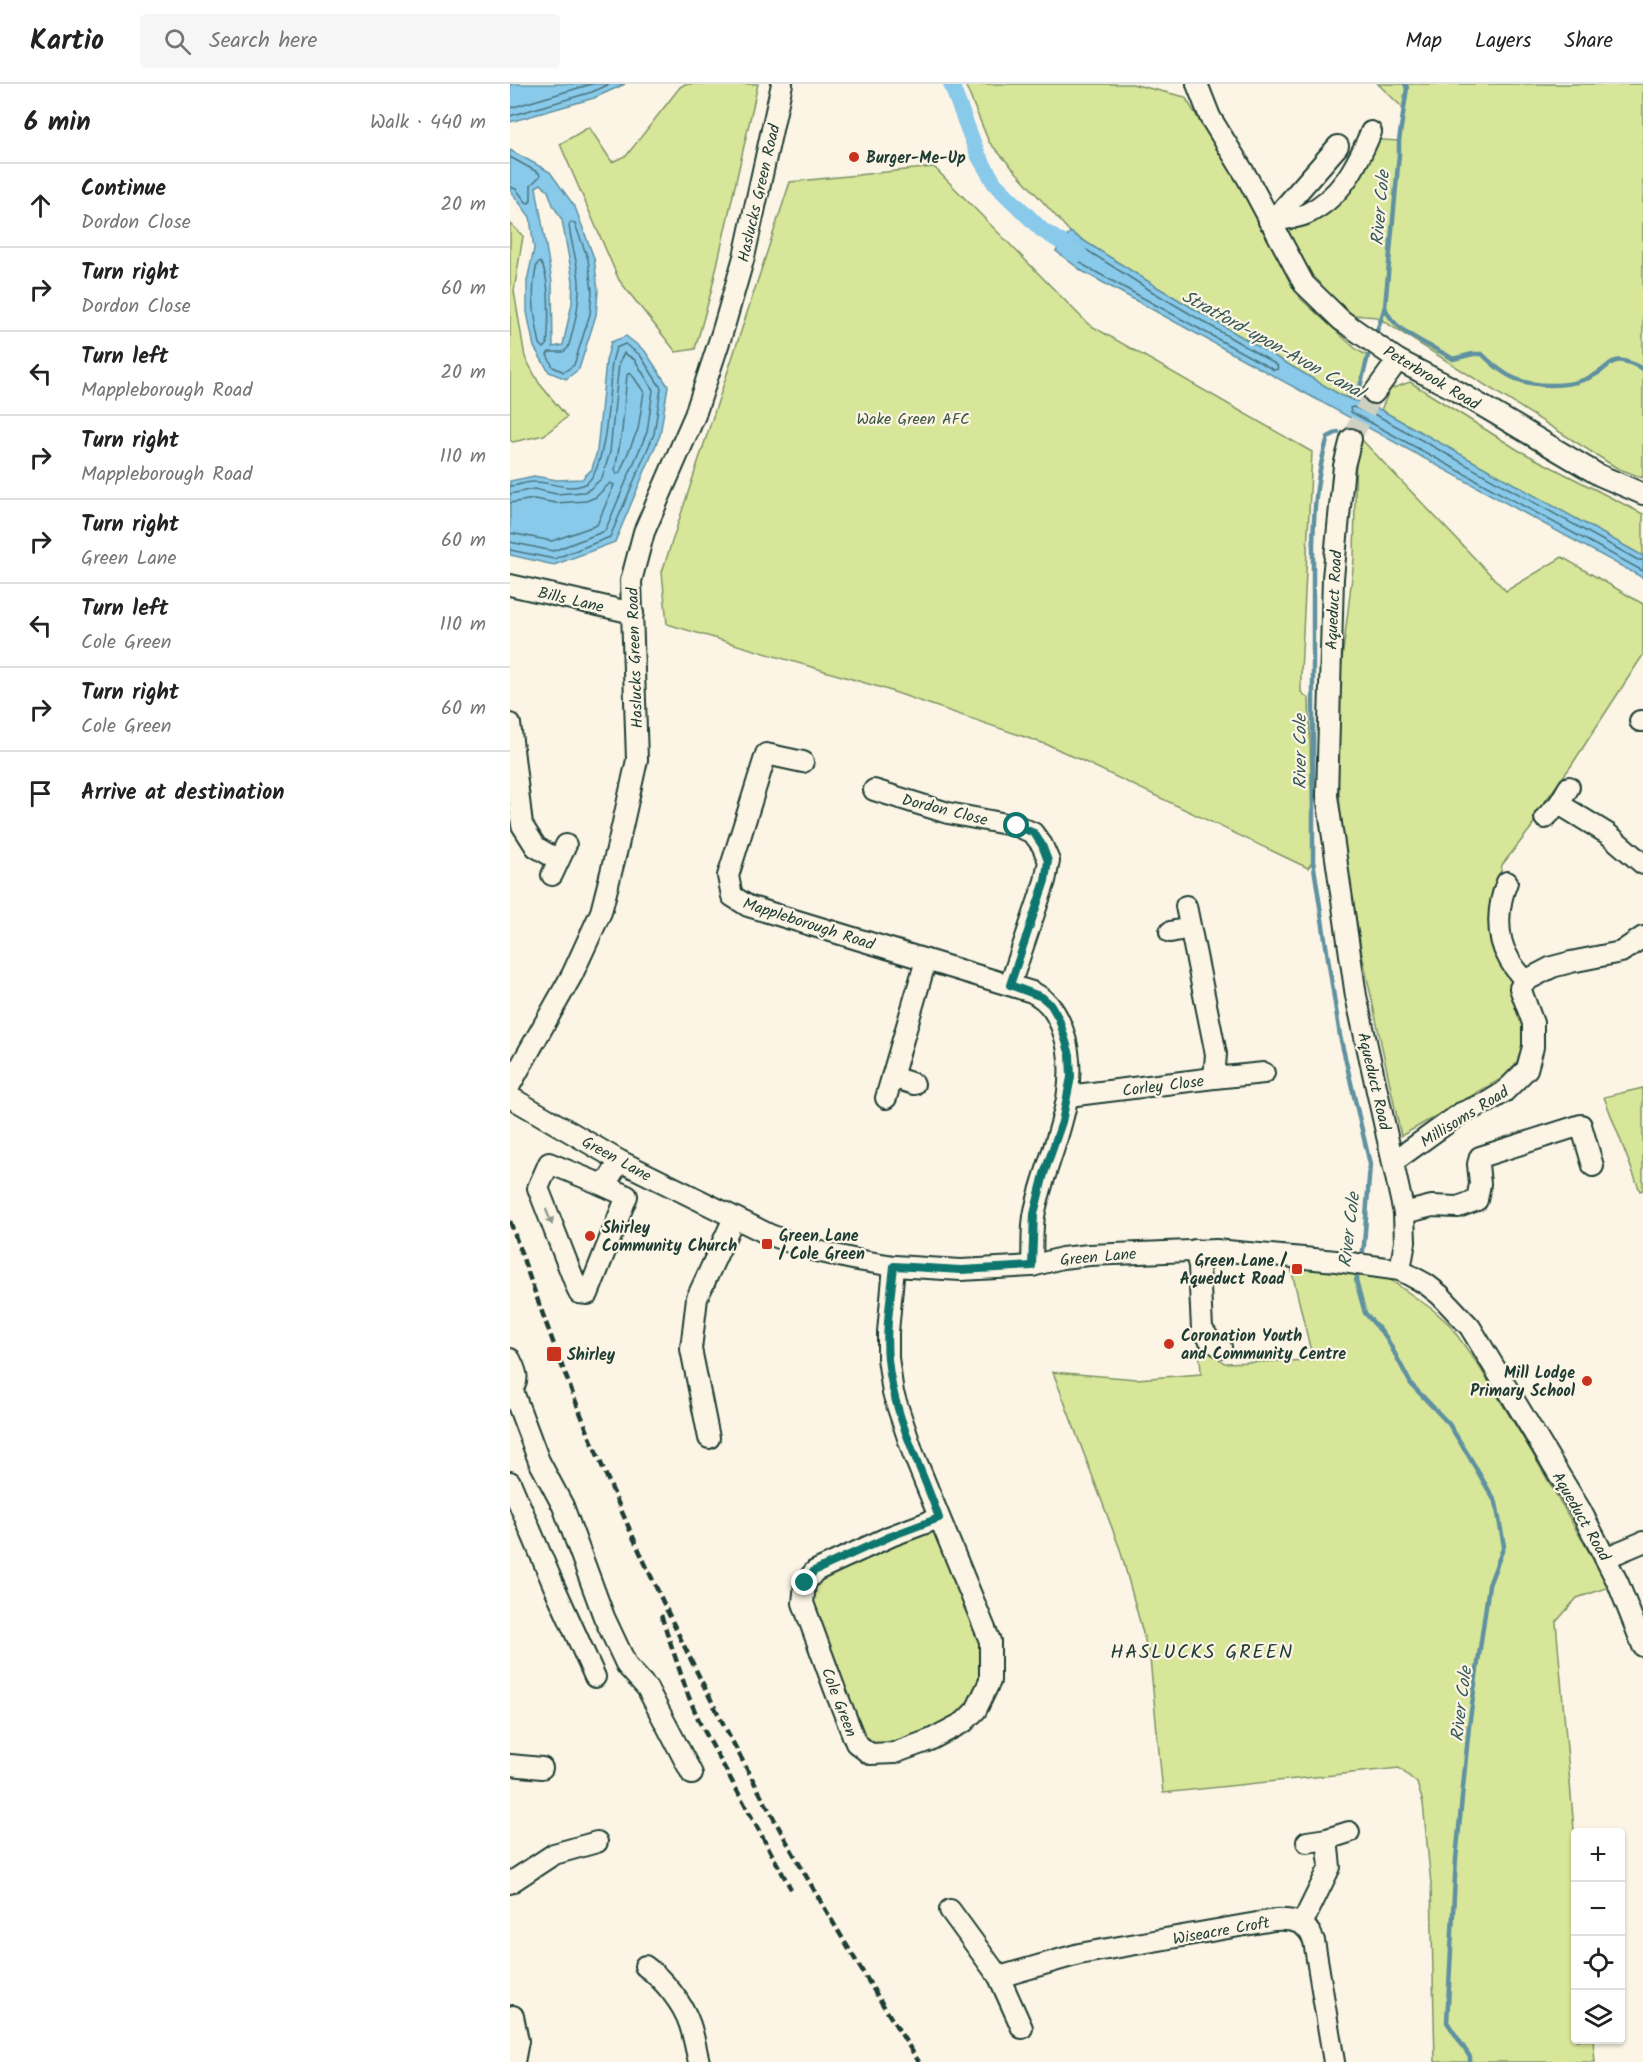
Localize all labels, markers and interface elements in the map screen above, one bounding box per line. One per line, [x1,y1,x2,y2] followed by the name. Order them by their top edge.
[140,14,560,68] search box
[30,19,104,64] text: Kartio
[209,24,317,59] text: Search here
[161,25,194,58] icon: search
[1405,25,1442,58] text: Map
[1475,25,1531,58] text: Layers
[1564,25,1613,58] text: Share
[24,102,91,144] text: 6 min
[370,107,486,139] text: Walk · 440 m
[731,121,788,265] street label: Haslucks Green Road
[866,146,966,171] place label: Burger-Me-Up
[847,150,861,164] marker: Burger-Me-Up
[1364,168,1399,247] water label: River Cole
[81,172,166,207] text: Continue
[24,189,57,222] icon: ahead
[440,189,486,221] text: 20 m
[81,207,191,239] text: Dordon Close
[81,256,179,291] text: Turn right
[24,273,57,306] icon: right
[441,273,486,305] text: 60 m
[1176,283,1372,409] water label: Stratford-upon-Avon Canal
[81,291,191,323] text: Dordon Close
[81,340,168,375] text: Turn left
[1378,340,1485,418] street label: Peterbrook Road
[24,357,57,390] icon: left
[440,357,486,389] text: 20 m
[81,375,252,407] text: Mappleborough Road
[856,407,970,432] park label: Wake Green AFC
[81,424,179,459] text: Turn right
[24,441,57,474] icon: right
[440,441,486,473] text: 110 m
[81,459,252,491] text: Mappleborough Road
[81,508,179,543] text: Turn right
[24,525,57,558] icon: right
[441,525,486,557] text: 60 m
[81,543,176,575] text: Green Lane
[1319,549,1350,651] street label: Aqueduct Road
[535,581,606,620] street label: Bills Lane
[621,586,650,729] street label: Haslucks Green Road
[81,592,168,627] text: Turn left
[24,609,57,642] icon: left
[440,609,486,641] text: 110 m
[81,627,171,659] text: Cole Green
[81,676,179,711] text: Turn right
[24,693,57,726] icon: right
[441,693,486,725] text: 60 m
[81,711,171,743] text: Cole Green
[1287,713,1316,790] water label: River Cole
[81,776,284,811] text: Arrive at destination
[24,777,57,810] icon: arrive
[899,788,990,833] street label: Dordon Close
[1003,812,1029,838] route start
[739,891,879,958] street label: Mappleborough Road
[1350,1030,1397,1134] street label: Aqueduct Road
[1121,1069,1205,1104] street label: Corley Close
[1416,1080,1515,1154] street label: Millisoms Road
[577,1130,656,1189] street label: Green Lane
[1332,1189,1370,1269] water label: River Cole
[545,1208,554,1226] one-way arrow
[602,1216,737,1259] place label: Shirley Community Church
[778,1224,865,1267] place label: Green Lane / Cole Green
[583,1229,597,1243] marker: Shirley Community Church
[760,1237,774,1251] marker: Green Lane / Cole Green
[1059,1242,1137,1273] street label: Green Lane
[1180,1249,1287,1292] place label: Green Lane / Aqueduct Road
[1290,1262,1304,1276] marker: Green Lane / Aqueduct Road
[1181,1324,1346,1367] place label: Coronation Youth and Community Centre
[1162,1337,1176,1351] marker: Coronation Youth and Community Centre
[567,1343,616,1368] place label: Shirley
[545,1345,563,1363] marker: Shirley
[1470,1361,1576,1404] place label: Mill Lodge Primary School
[1580,1374,1594,1388] marker: Mill Lodge Primary School
[1545,1467,1617,1567] street label: Aqueduct Road
[791,1569,817,1595] route end
[1110,1637,1294,1669] district label: HASLUCKS GREEN
[1444,1663,1482,1743] water label: River Cole
[814,1664,863,1741] street label: Cole Green
[1571,1828,1625,2044] map controls
[1571,1828,1625,1882] button: +
[1571,1882,1625,1936] button: −
[1171,1911,1273,1952] street label: Wiseacre Croft
[1571,1936,1625,1990] button: locate
[1571,1990,1625,2044] button: layers

